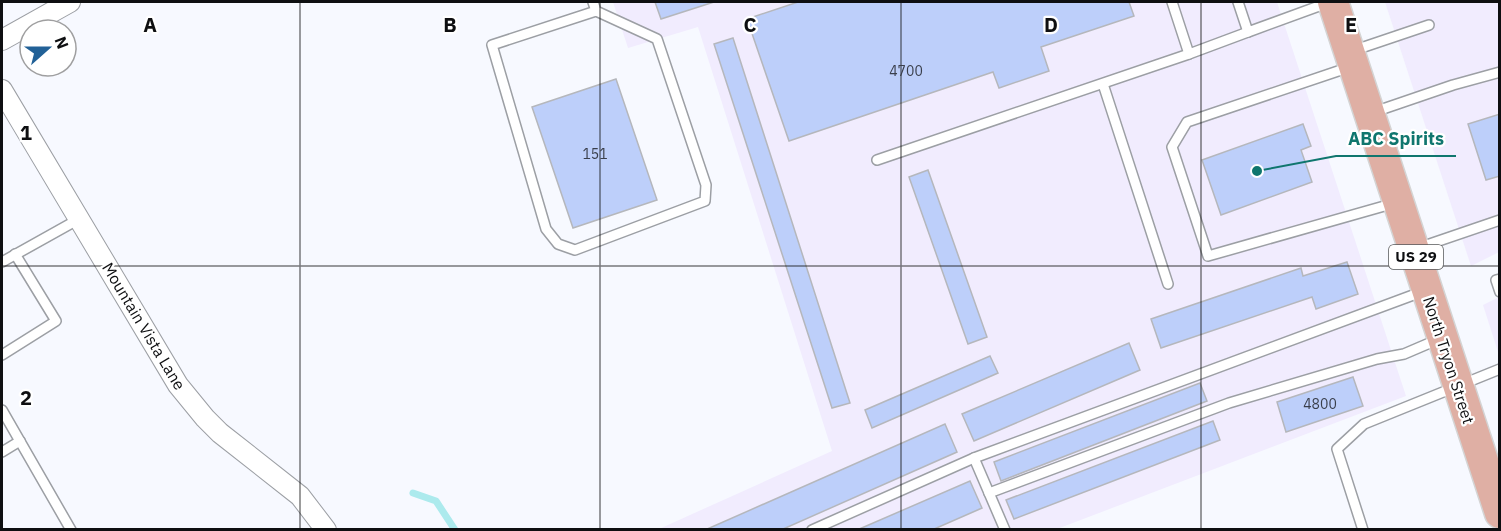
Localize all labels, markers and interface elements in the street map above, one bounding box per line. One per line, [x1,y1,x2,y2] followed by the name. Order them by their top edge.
[143,11,157,38] text: A
[443,11,457,38] text: B
[743,11,757,38] text: C
[1044,11,1058,38] text: D
[1345,11,1357,38] text: E
[18,18,78,78] north arrow
[51,34,73,52] text: N
[889,62,923,80] house number: 4700
[20,119,32,146] text: 1
[1336,120,1456,156] callout: ABC Spirits
[1348,127,1444,150] text: ABC Spirits
[582,145,608,163] house number: 151
[1389,245,1443,269] road number: US 29
[98,259,190,393] street label: Mountain Vista Lane
[1419,294,1479,426] street label: North Tryon Street
[20,384,32,411] text: 2
[1303,395,1337,413] house number: 4800

